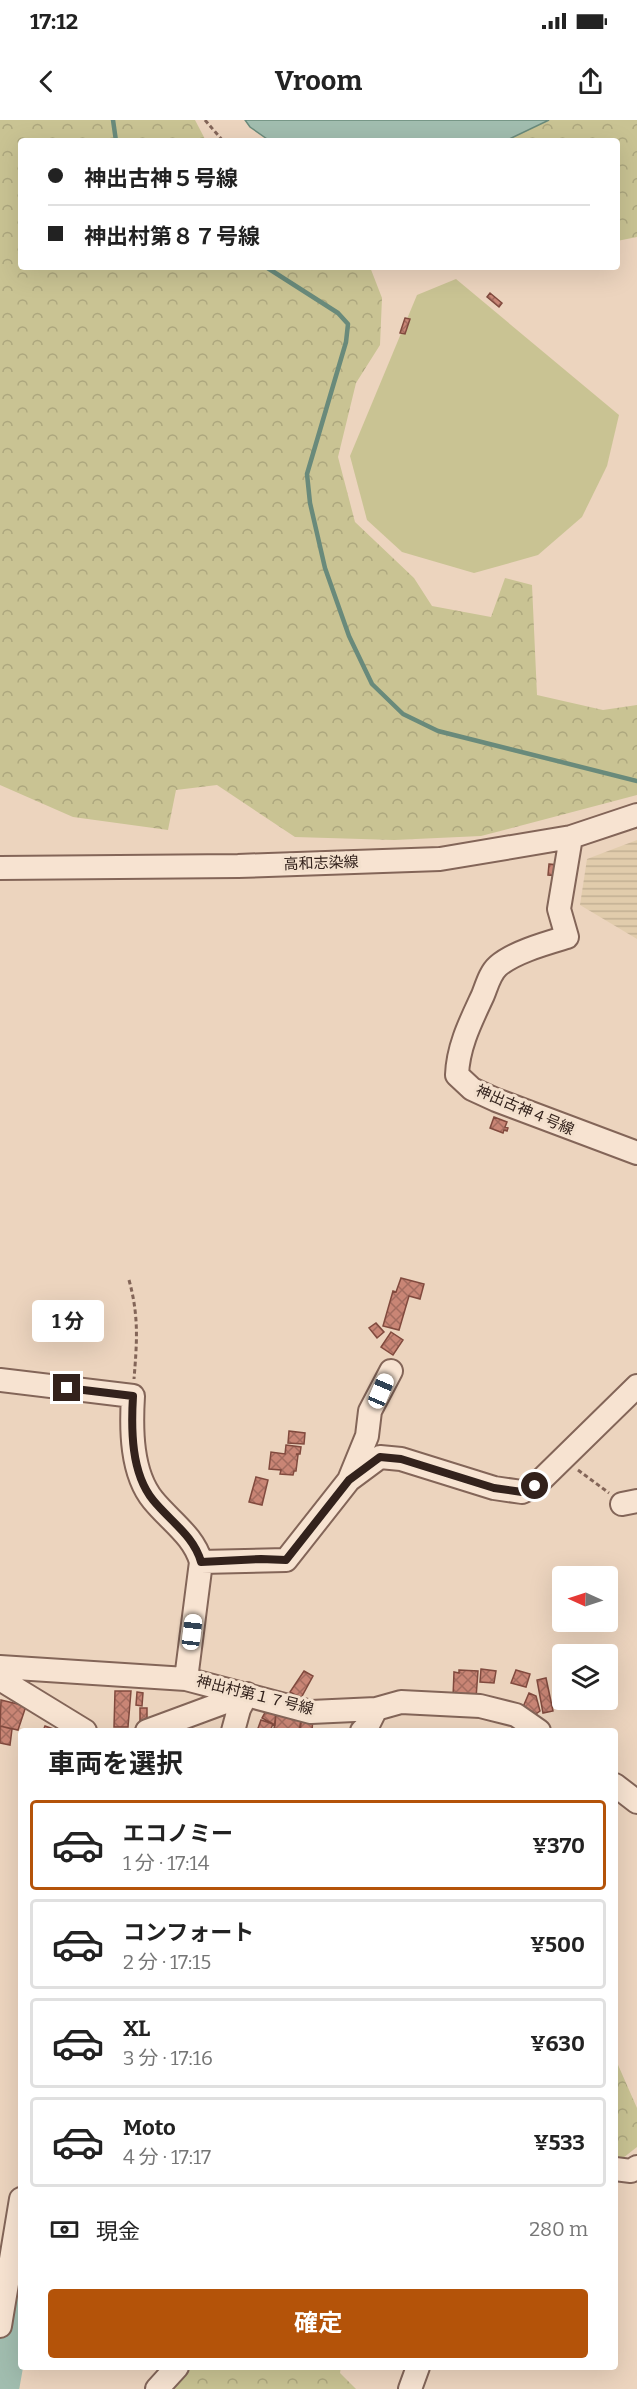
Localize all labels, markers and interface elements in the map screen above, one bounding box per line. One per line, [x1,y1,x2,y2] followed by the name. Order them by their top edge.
[30,8,78,35] text: 17:12
[30,65,63,98] icon: back
[275,65,362,97] text: Vroom
[574,65,607,98] icon: share
[84,165,238,192] text: 神出古神５号線
[84,223,260,250] text: 神出村第８７号線
[283,853,359,873] street label: 高和志染線
[473,1081,577,1139] street label: 神出古神４号線
[31,1301,103,1343] callout: 1 分
[52,1309,84,1333] text: 1 分
[366,1371,396,1411] car
[53,1374,80,1401] route end
[521,1472,548,1499] route start
[552,1566,618,1632] north arrow
[552,1566,618,1710] map controls
[181,1613,203,1651] car
[552,1644,618,1710] button: layers
[195,1672,315,1718] street label: 神出村第１７号線
[48,1748,183,1780] text: 車両を選択
[51,1818,105,1872] icon: car
[123,1820,233,1847] text: エコノミー
[532,1832,585,1859] text: ¥370
[123,1851,209,1875] text: 1 分 · 17:14
[51,1917,105,1971] icon: car
[123,1919,254,1946] text: コンフォート
[530,1931,585,1958] text: ¥500
[123,1950,211,1974] text: 2 分 · 17:15
[123,2015,150,2042] text: XL
[51,2016,105,2070] icon: car
[530,2030,585,2057] text: ¥630
[123,2046,213,2070] text: 3 分 · 17:16
[123,2114,176,2141] text: Moto
[51,2115,105,2169] icon: car
[534,2129,585,2156] text: ¥533
[123,2145,211,2169] text: 4 分 · 17:17
[48,2213,81,2246] icon: cash
[529,2217,588,2241] text: 280 m
[96,2218,140,2245] text: 現金
[48,2289,588,2358] button: 確定

